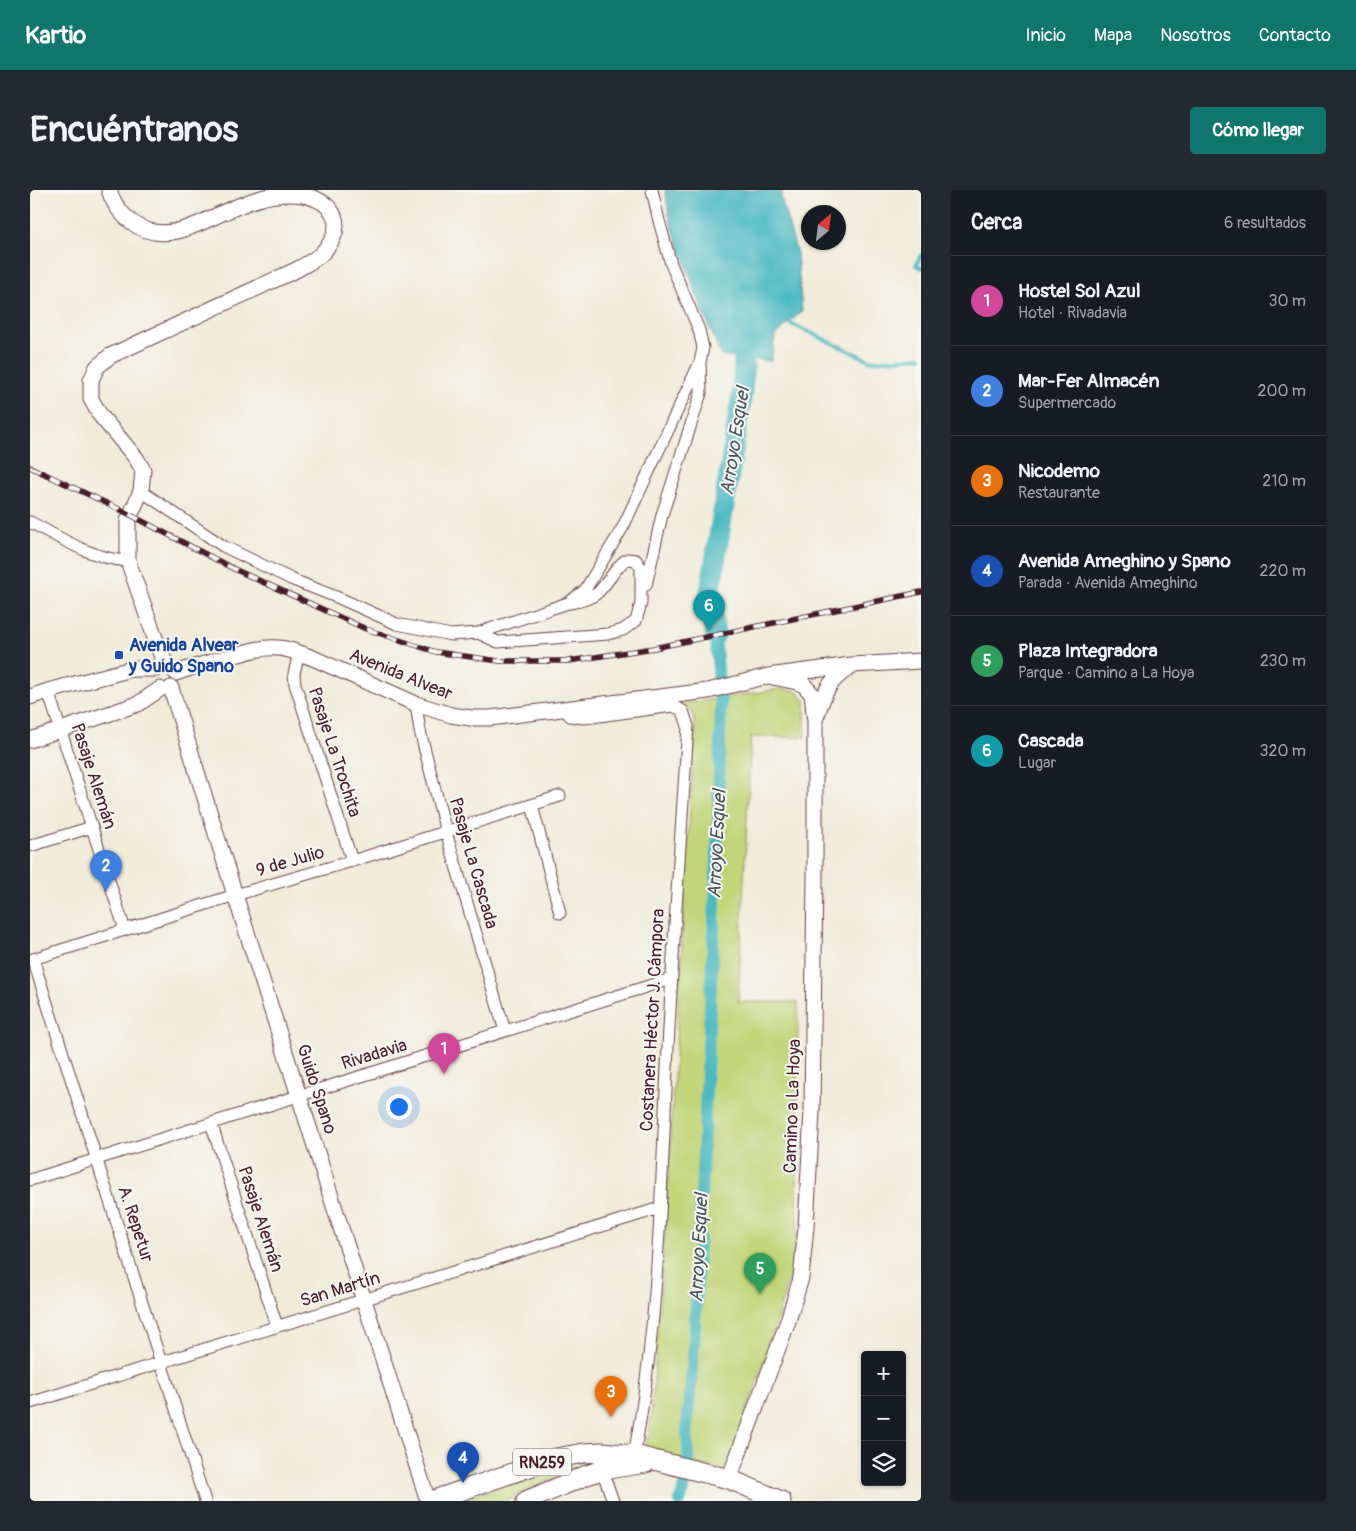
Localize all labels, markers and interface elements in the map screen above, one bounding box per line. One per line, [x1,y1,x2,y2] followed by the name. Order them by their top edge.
[25,21,86,50] text: Kartio
[1025,24,1066,47] text: Inicio
[1094,24,1132,47] text: Mapa
[1160,24,1231,47] text: Nosotros
[1259,24,1331,47] text: Contacto
[1190,107,1326,154] button: Cómo llegar
[30,108,238,152] text: Encuéntranos
[801,205,846,250] north arrow
[971,209,1022,236] text: Cerca
[1224,213,1306,233] text: 6 resultados
[1018,279,1140,303] text: Hostel Sol Azul
[984,291,990,311] text: 1
[1268,291,1306,311] text: 30 m
[1018,303,1127,323] text: Hotel · Rivadavia
[1018,369,1160,393] text: Mar-Fer Almacén
[983,381,991,401] text: 2
[1258,381,1306,401] text: 200 m
[715,383,756,497] water label: Arroyo Esquel
[1018,393,1116,413] text: Supermercado
[1018,459,1100,483] text: Nicodemo
[983,471,991,491] text: 3
[1262,471,1306,491] text: 210 m
[1018,483,1100,503] text: Restaurante
[1018,549,1231,573] text: Avenida Ameghino y Spano
[982,561,992,581] text: 4
[1260,561,1306,581] text: 220 m
[1018,573,1198,593] text: Parada · Avenida Ameghino
[693,590,725,631] pin: 6
[128,634,239,678] place label: Avenida Alvear y Guido Spano
[1018,639,1158,663] text: Plaza Integradora
[346,643,456,706] street label: Avenida Alvear
[113,649,125,661] marker: Avenida Alvear y Guido Spano
[983,651,991,671] text: 5
[1260,651,1306,671] text: 230 m
[1018,663,1194,683] text: Parque · Camino a La Hoya
[303,684,366,820] street label: Pasaje La Trochita
[66,720,121,832] street label: Pasaje Alemán
[1018,729,1084,753] text: Cascada
[982,741,992,761] text: 6
[1260,741,1306,761] text: 320 m
[1018,753,1056,773] text: Lugar
[702,787,732,899] water label: Arroyo Esquel
[444,795,503,931] street label: Pasaje La Cascada
[253,841,327,882] street label: 9 de Julio
[90,850,122,891] pin: 2
[635,908,670,1132] street label: Costanera Héctor J. Cámpora
[428,1033,460,1074] pin: 1
[339,1034,410,1075] street label: Rivadavia
[779,1038,806,1174] street label: Camino a La Hoya
[291,1041,342,1137] street label: Guido Spano
[386,1094,412,1120] your location
[233,1163,288,1275] street label: Pasaje Alemán
[112,1183,159,1266] street label: A. Repetur
[684,1191,714,1303] water label: Arroyo Esquel
[744,1253,776,1294] pin: 5
[297,1266,383,1313] street label: San Martín
[861,1351,906,1486] map controls
[861,1351,906,1396] button: +
[595,1376,627,1417] pin: 3
[861,1396,906,1441] button: −
[861,1441,906,1486] button: layers
[447,1442,479,1483] pin: 4
[513,1448,571,1476] road number: RN259

